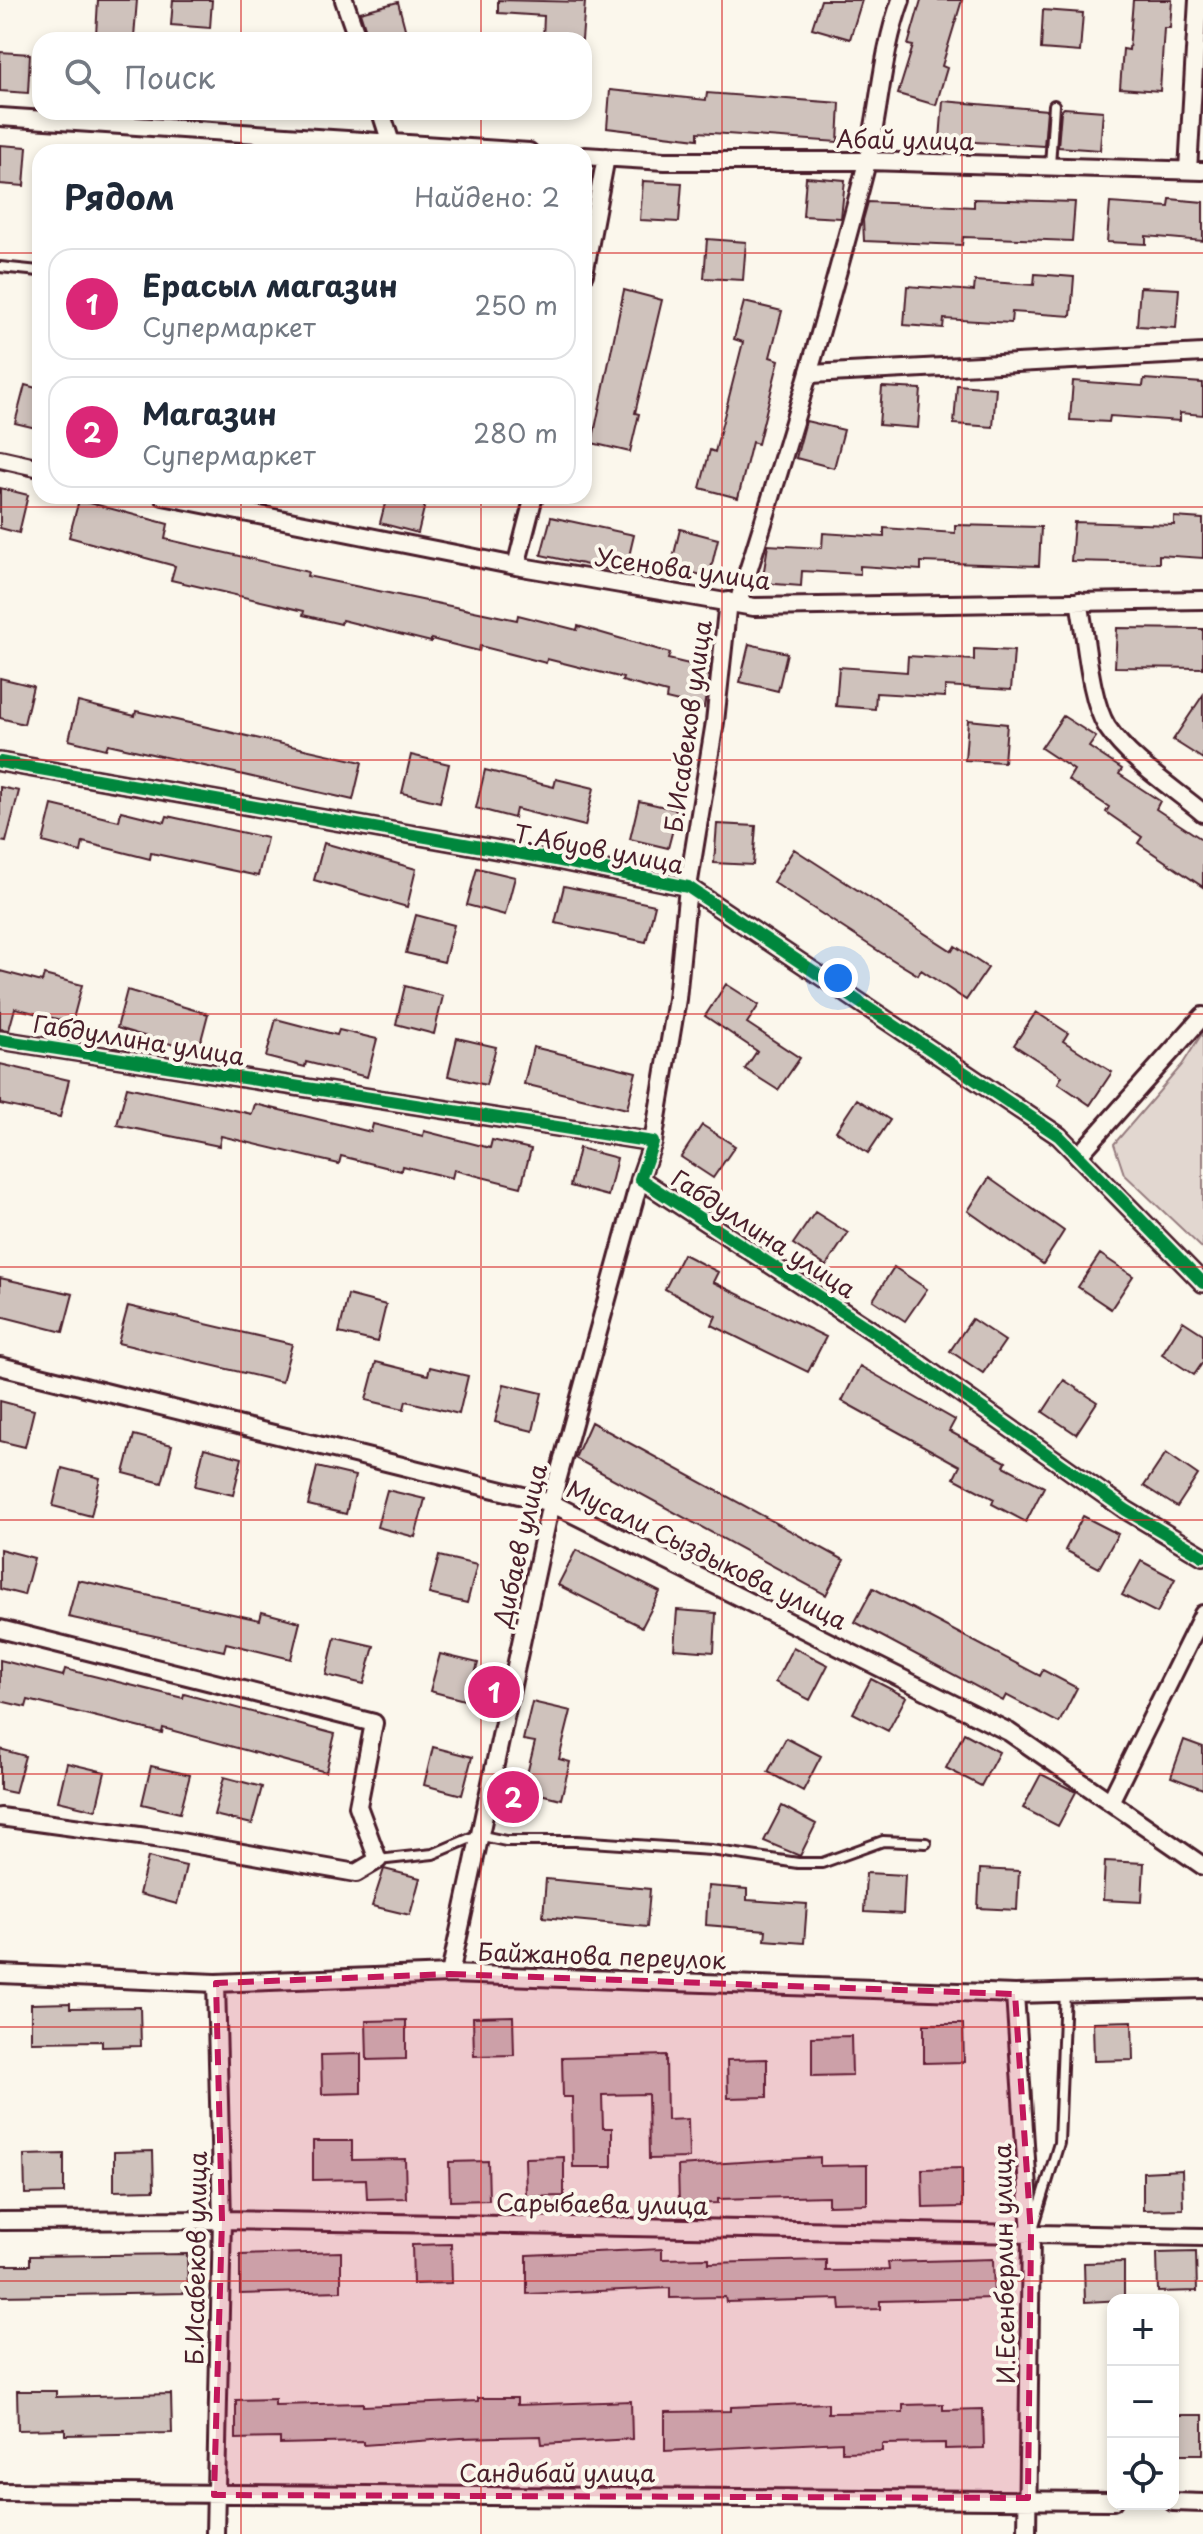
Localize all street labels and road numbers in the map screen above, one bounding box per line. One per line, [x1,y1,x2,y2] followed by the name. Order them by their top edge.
[836,120,974,158] street label: Абай улица
[593,538,773,598] street label: Усенова улица
[654,618,720,834] street label: Б.Исабеков улица
[511,814,687,882] street label: Т.Абуов улица
[31,1005,247,1073] street label: Габдуллина улица
[665,1160,863,1306] street label: Габдуллина улица
[483,1460,555,1631] street label: Дибаев улица
[561,1470,853,1638] street label: Мусали Сыздыкова улица
[477,1933,727,1977] street label: Байжанова переулок
[983,2143,1023,2385] street label: И.Есенберлин улица
[175,2151,215,2365] street label: Б.Исабеков улица
[496,2183,708,2223] street label: Сарыбаева улица
[459,2454,655,2490] street label: Сандибай улица

